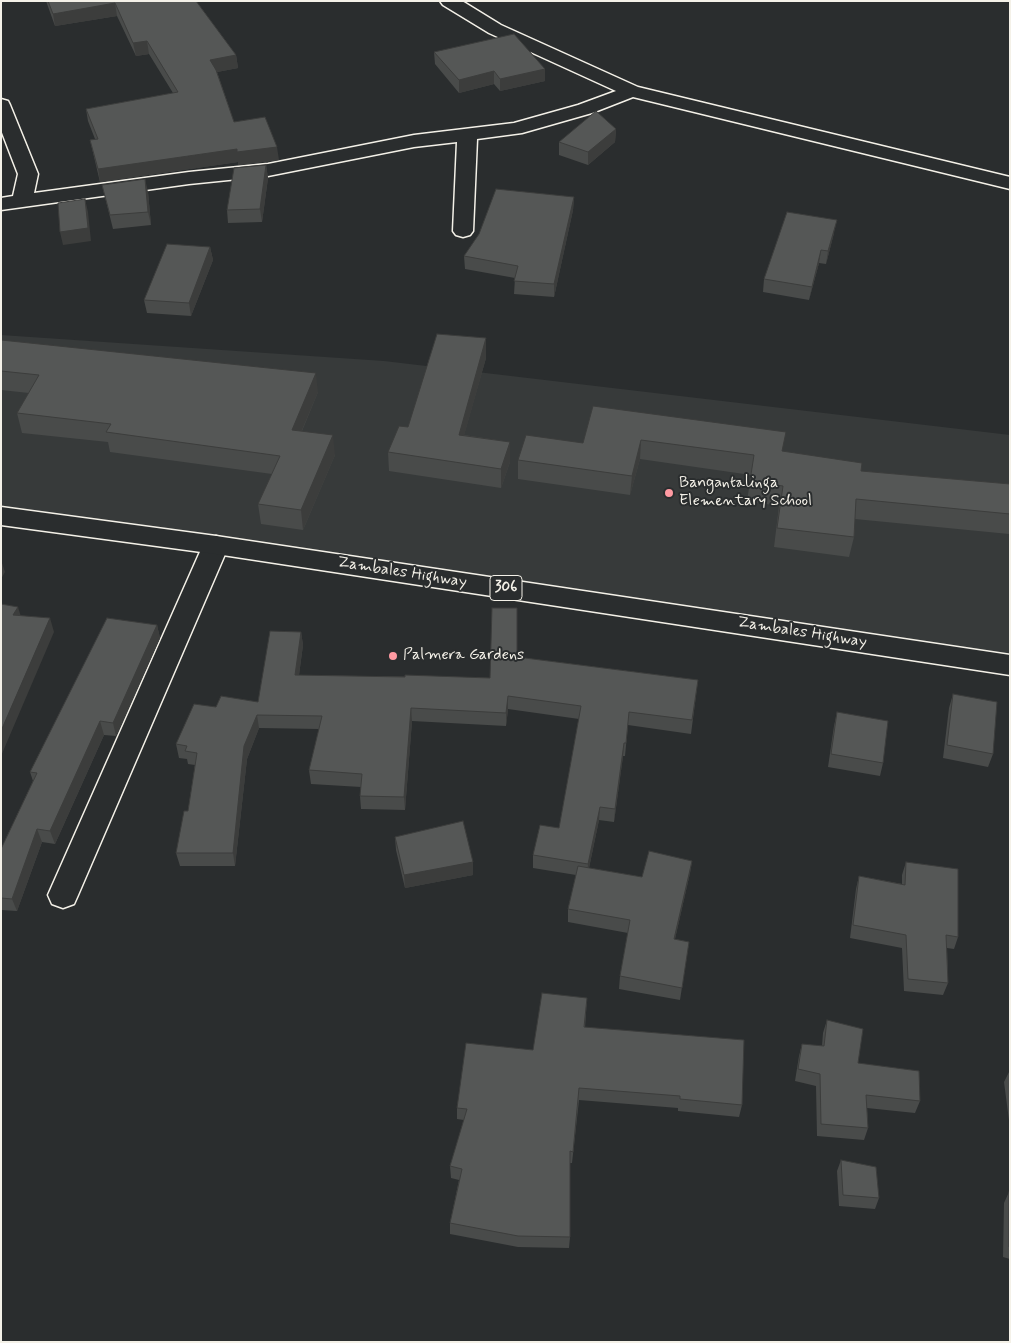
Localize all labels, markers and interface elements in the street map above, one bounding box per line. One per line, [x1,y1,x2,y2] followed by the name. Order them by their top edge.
[679,474,812,512] place label: Bangantalinga Elementary School
[663,487,675,499] marker: Bangantalinga Elementary School
[336,553,468,593] street label: Zambales Highway
[490,576,522,600] road number: 306
[736,613,868,653] street label: Zambales Highway
[403,646,524,666] place label: Palmera Gardens
[387,650,399,662] marker: Palmera Gardens

